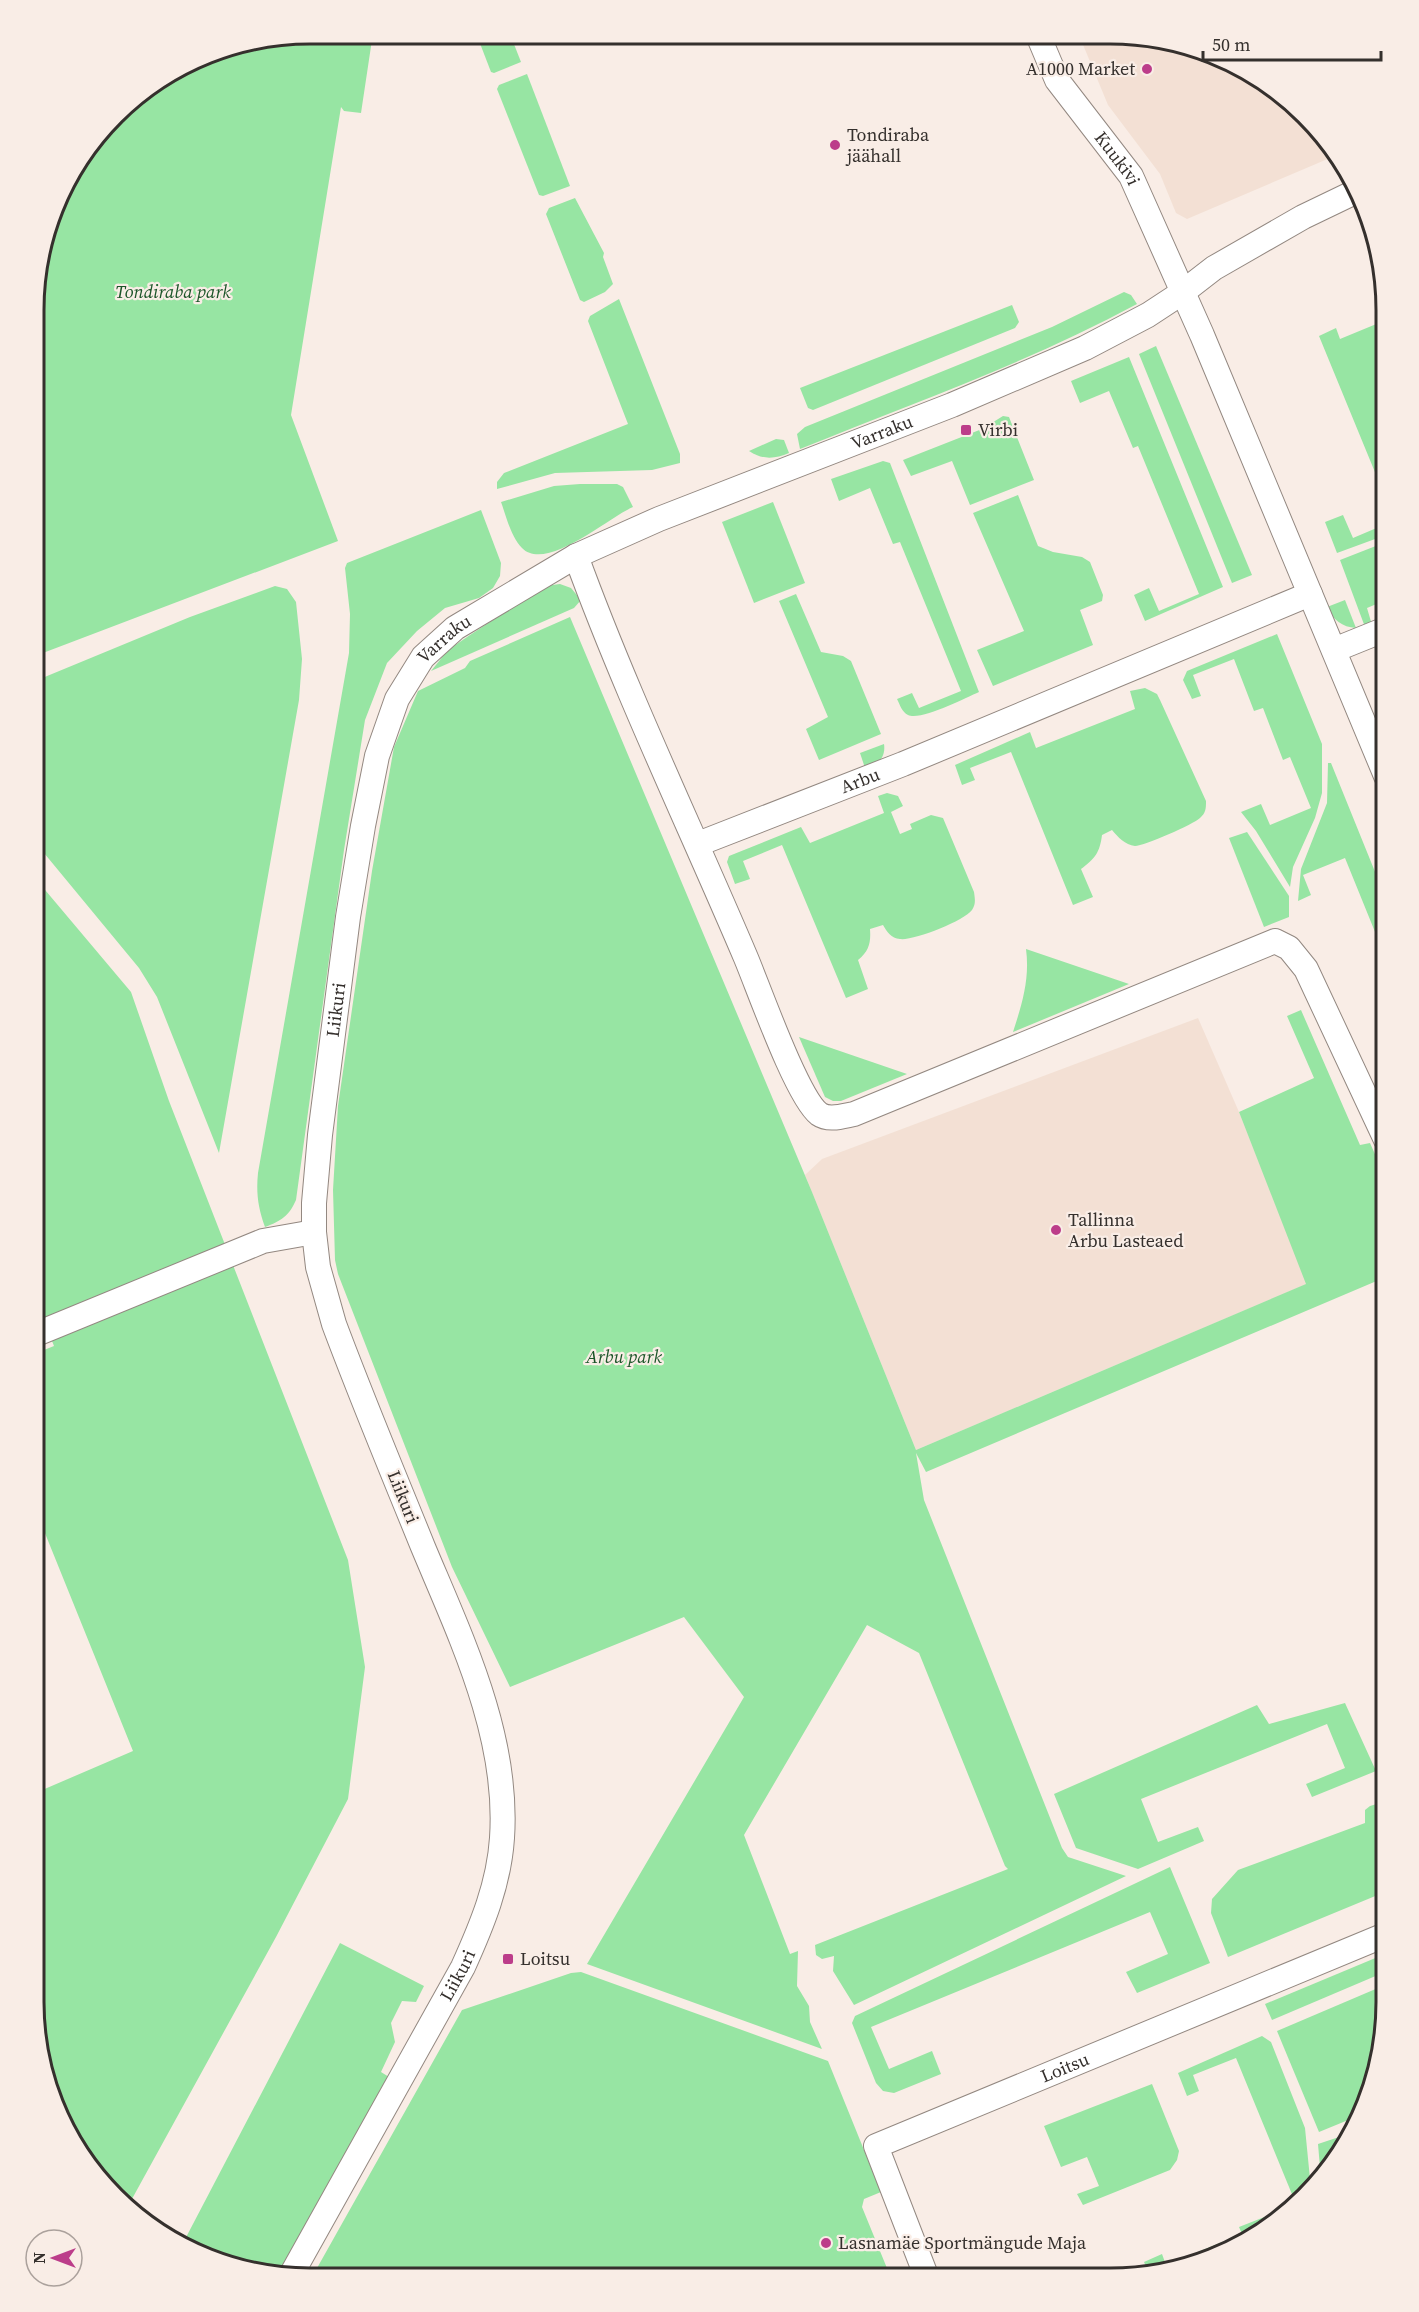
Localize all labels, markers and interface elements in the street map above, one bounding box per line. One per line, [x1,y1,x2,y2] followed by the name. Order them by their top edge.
[1203,24,1382,62] scale bar
[1212,32,1250,57] text: 50 m
[1026,56,1135,81] place label: A1000 Market
[1140,62,1154,76] marker: A1000 Market
[845,122,930,168] place label: Tondiraba jäähall
[1089,126,1147,189] street label: Kuukivi
[828,138,842,152] marker: Tondiraba jäähall
[115,279,231,304] park label: Tondiraba park
[847,409,916,455] street label: Varraku
[978,417,1018,442] place label: Virbi
[959,423,973,437] marker: Virbi
[411,608,476,669] street label: Varraku
[837,761,883,799] street label: Arbu
[320,981,351,1039] street label: Liikuri
[1068,1207,1183,1253] place label: Tallinna Arbu Lasteaed
[1049,1223,1063,1237] marker: Tallinna Arbu Lasteaed
[585,1344,662,1369] park label: Arbu park
[382,1467,425,1527] street label: Liikuri
[433,1946,481,2006] street label: Liikuri
[520,1946,570,1971] place label: Loitsu
[501,1952,515,1966] marker: Loitsu
[1037,2046,1093,2088] street label: Loitsu
[24,2228,84,2288] north arrow
[838,2230,1087,2255] place label: Lasnamäe Sportmängude Maja
[819,2236,833,2250] marker: Lasnamäe Sportmängude Maja
[28,2252,50,2264] text: N

